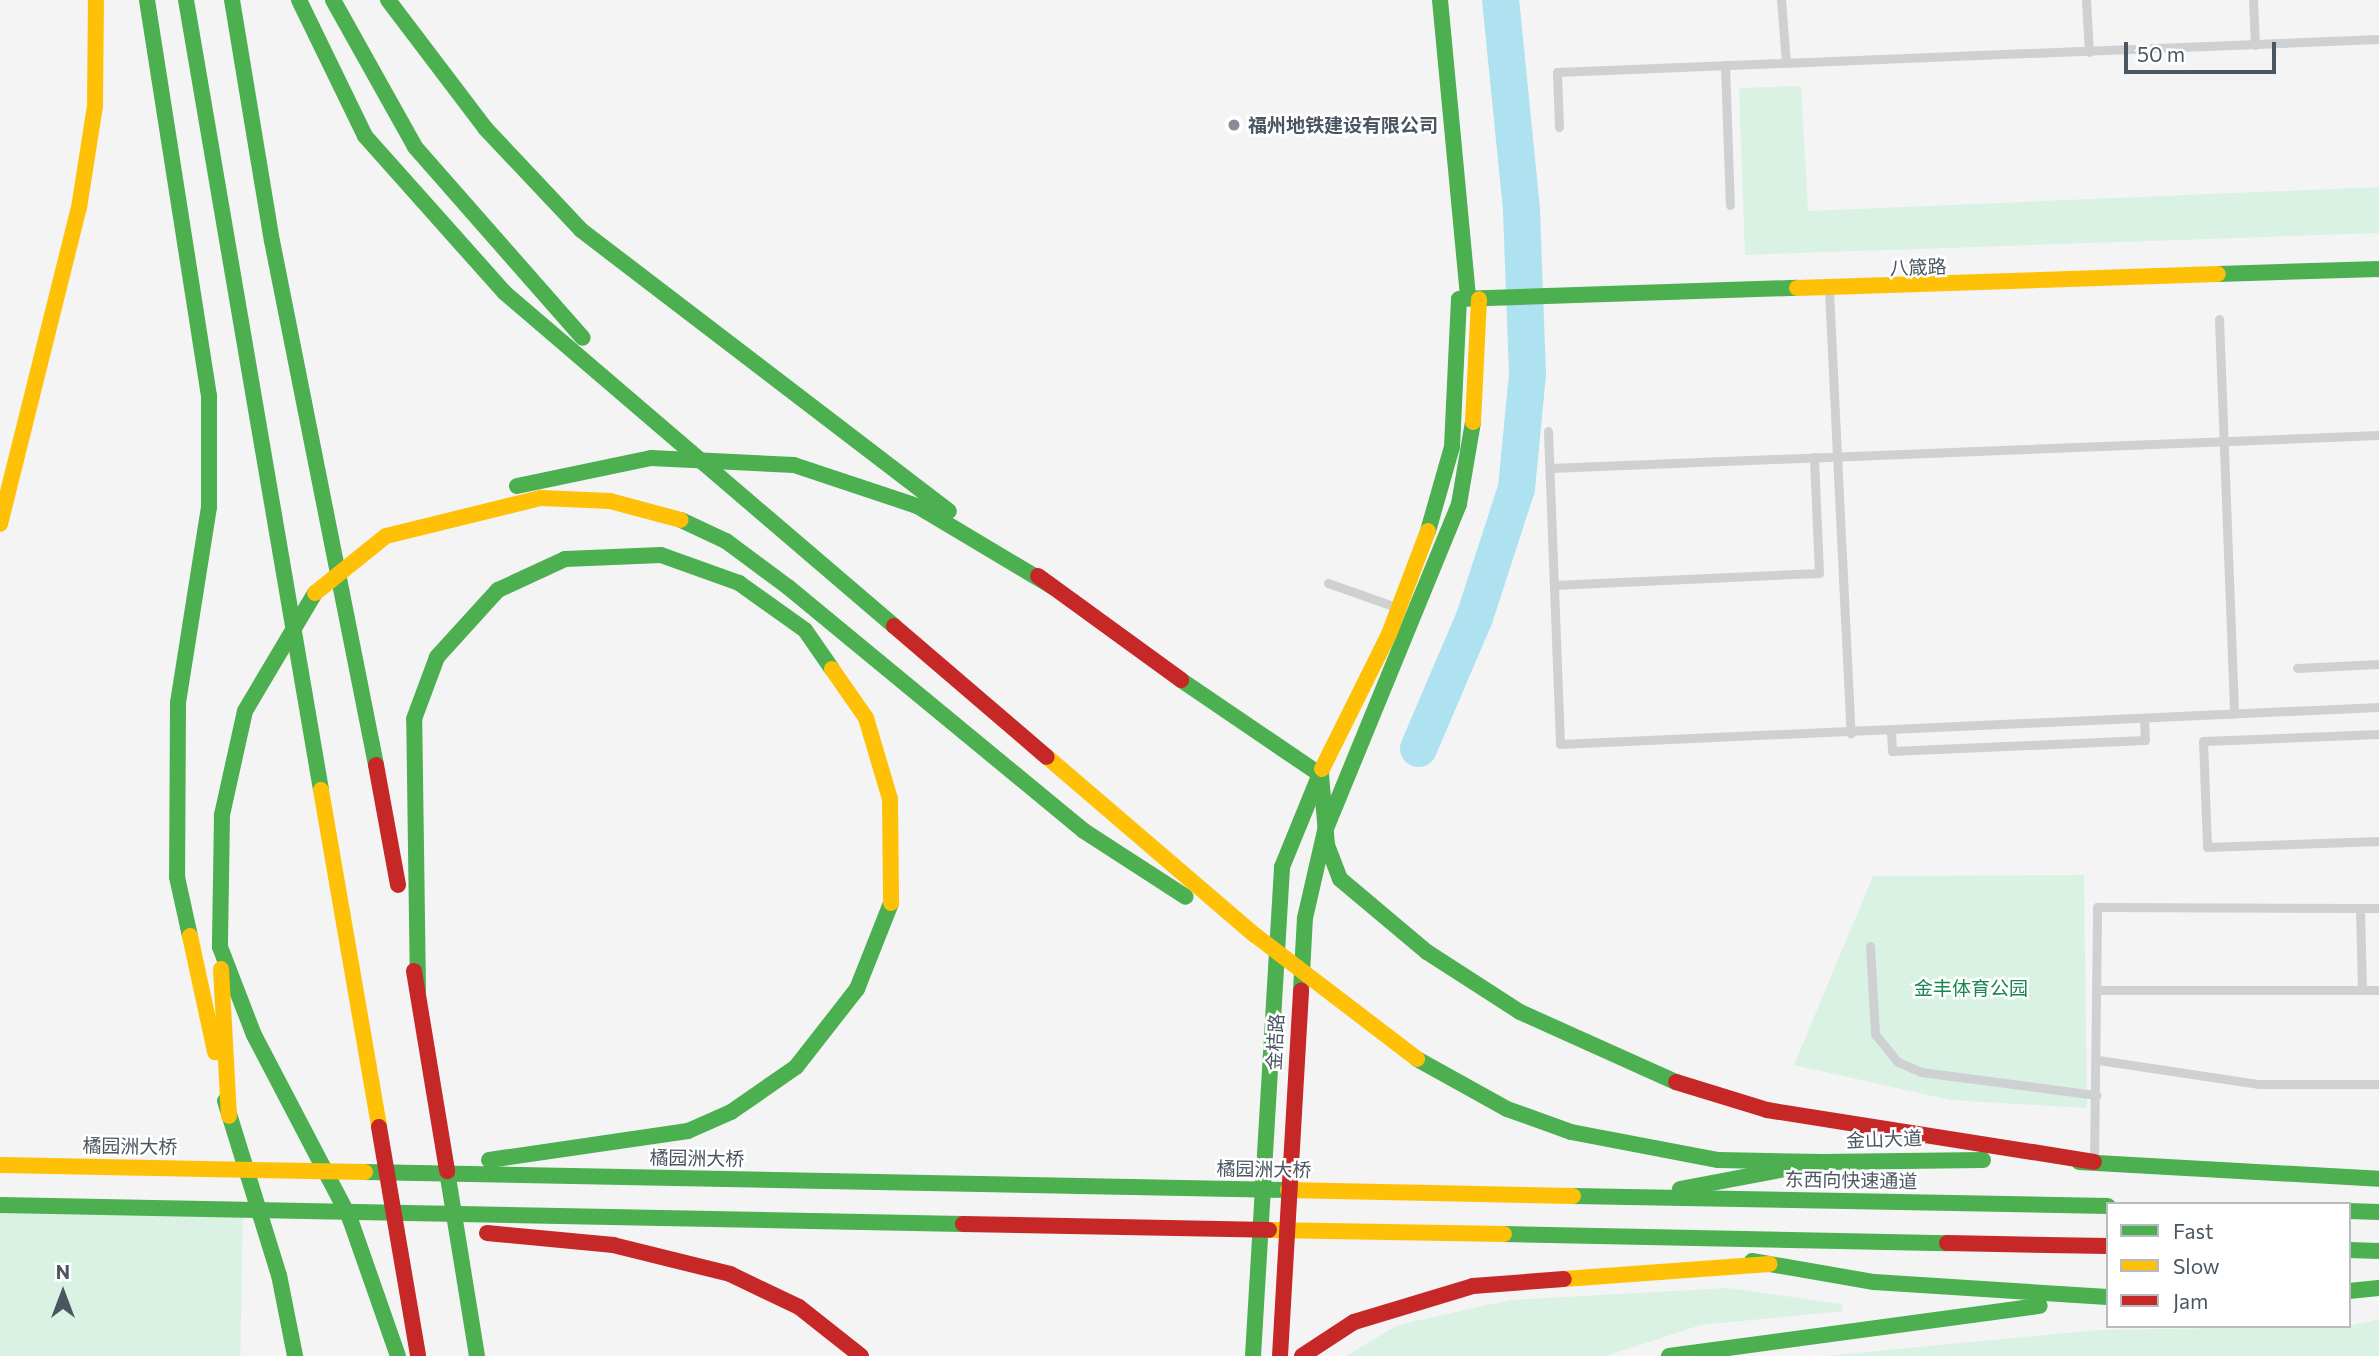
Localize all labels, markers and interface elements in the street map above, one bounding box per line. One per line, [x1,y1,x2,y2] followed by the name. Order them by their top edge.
[2127,28,2279,72] scale bar
[2137,41,2185,66] text: 50 m
[1248,114,1438,136] place label: 福州地铁建设有限公司
[1226,117,1242,133] marker: 福州地铁建设有限公司
[1889,255,1947,279] street label: 八箴路
[1914,977,2028,999] park label: 金丰体育公园
[1262,1013,1288,1071] street label: 金桔路
[1846,1126,1922,1152] street label: 金山大道
[82,1134,178,1158] street label: 橘园洲大桥
[649,1146,745,1170] street label: 橘园洲大桥
[1216,1157,1312,1181] street label: 橘园洲大桥
[1784,1167,1918,1193] street label: 东西向快速通道
[2106,1202,2351,1328] legend
[2173,1218,2214,1243] text: Fast
[2173,1253,2220,1278] text: Slow
[28,1258,98,1328] north arrow
[56,1260,70,1283] text: N
[2173,1288,2208,1313] text: Jam

